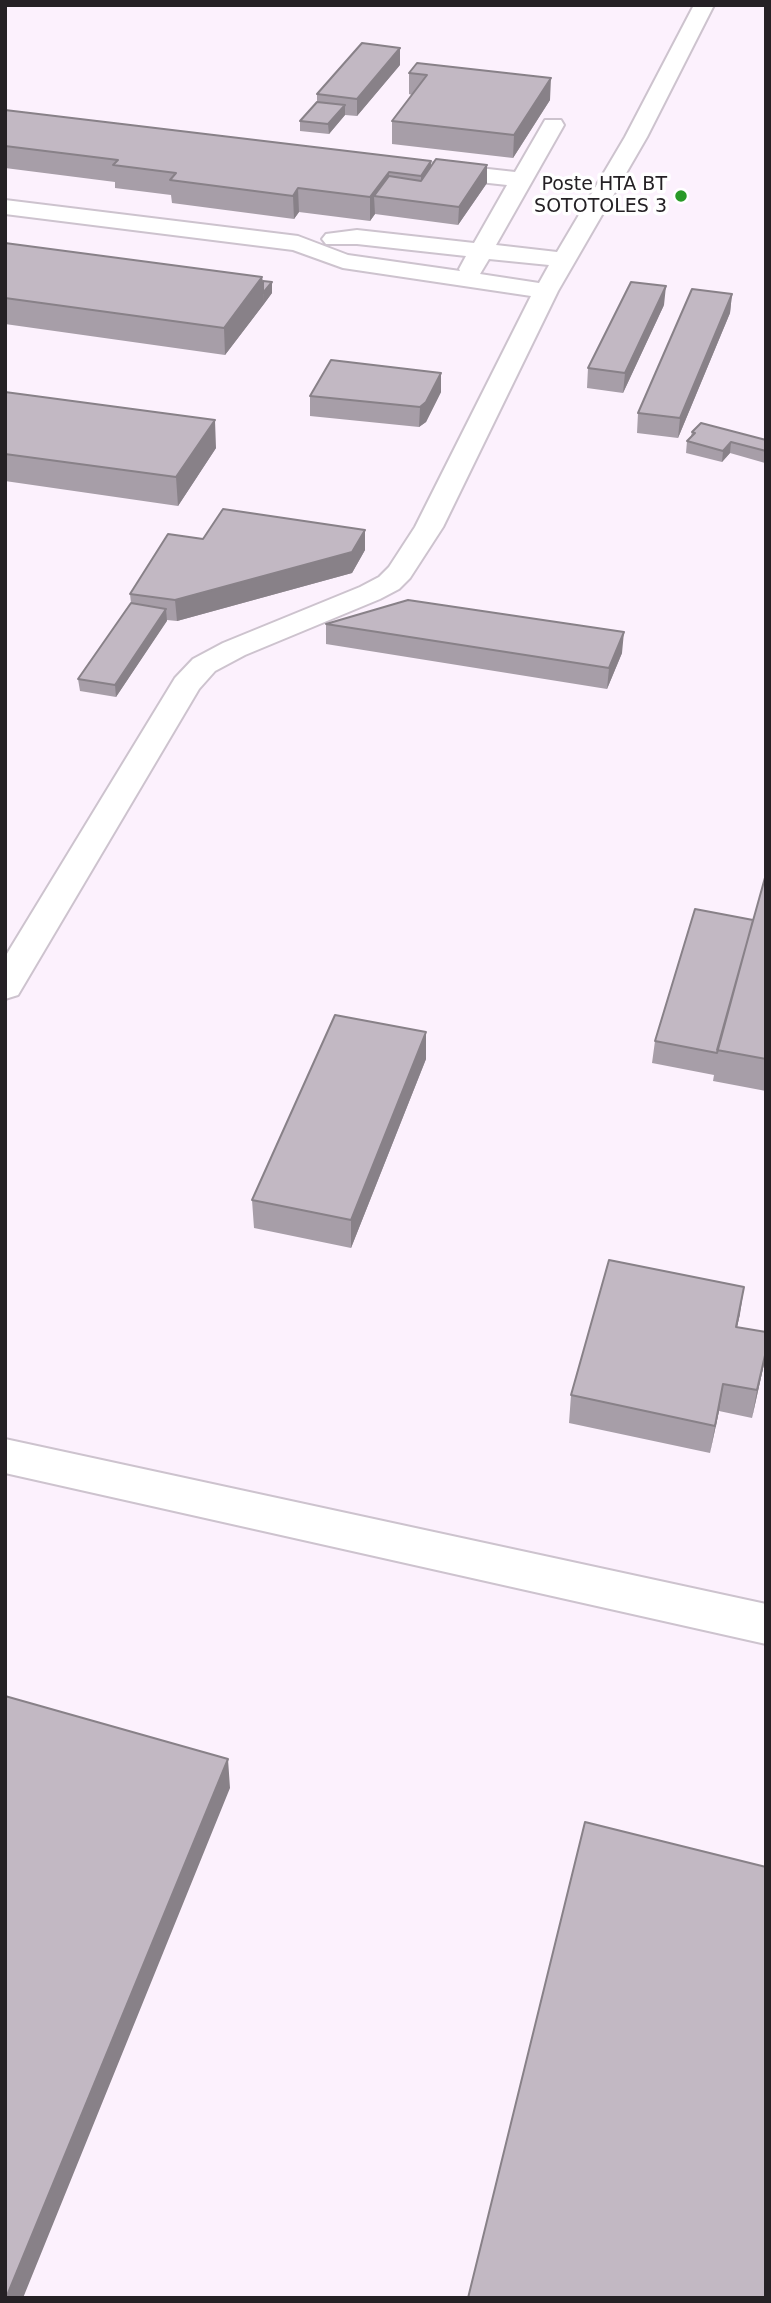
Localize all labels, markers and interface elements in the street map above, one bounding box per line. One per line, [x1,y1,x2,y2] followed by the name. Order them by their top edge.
[534,174,667,218] place label: Poste HTA BT SOTOTOLES 3
[673,188,689,204] marker: Poste HTA BT SOTOTOLES 3

